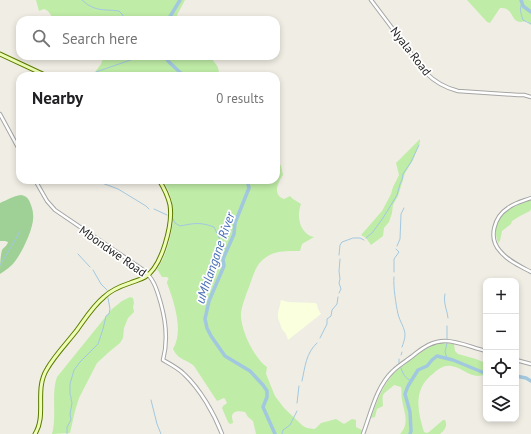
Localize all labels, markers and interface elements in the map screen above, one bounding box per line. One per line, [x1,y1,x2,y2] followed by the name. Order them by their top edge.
[16,16,280,60] search box
[387,24,435,78] street label: Nyala Road
[30,27,52,49] icon: search
[62,29,138,48] text: Search here
[32,87,83,109] text: Nearby
[216,90,264,107] text: 0 results
[191,209,239,306] water label: uMhlangane River
[76,222,150,280] street label: Mbondwe Road
[483,278,519,422] map controls
[483,278,519,314] button: +
[483,314,519,350] button: −
[483,350,519,386] button: locate
[483,386,519,422] button: layers

